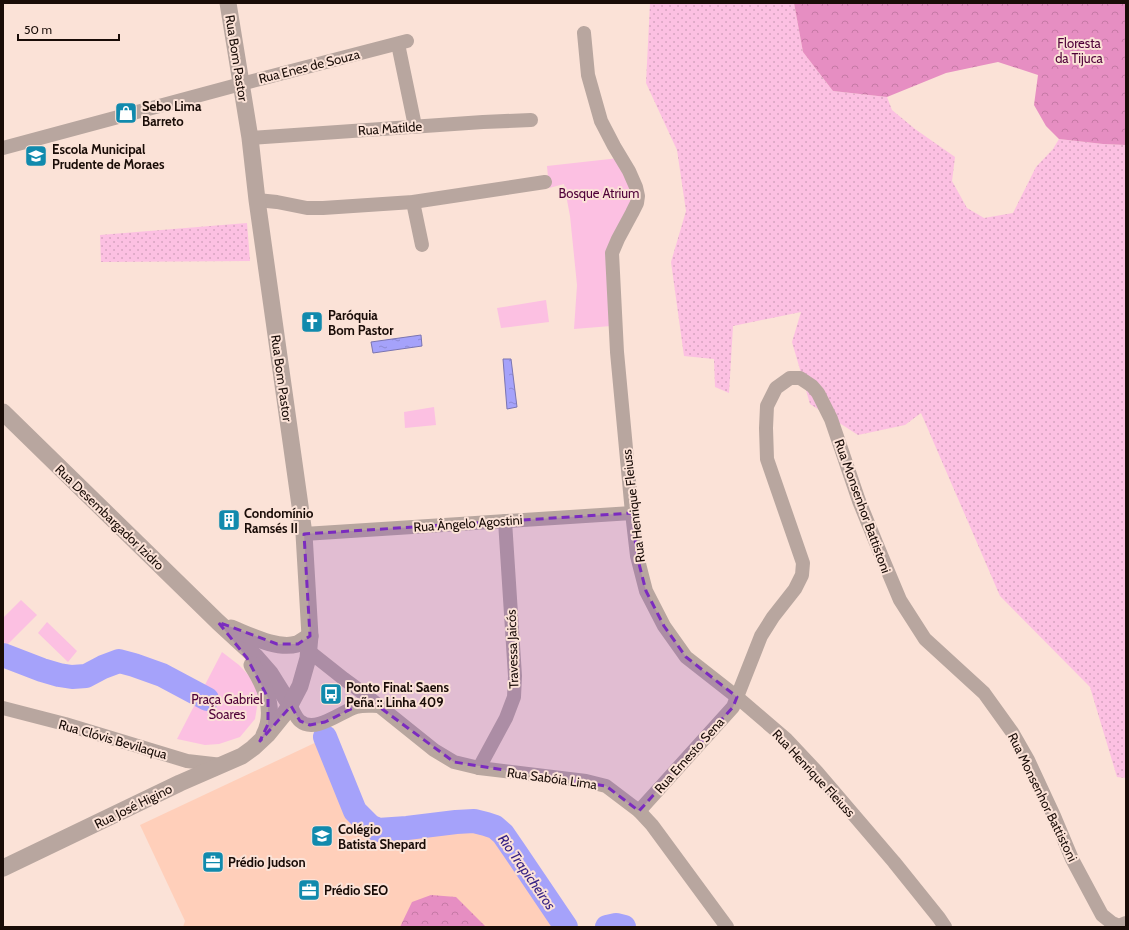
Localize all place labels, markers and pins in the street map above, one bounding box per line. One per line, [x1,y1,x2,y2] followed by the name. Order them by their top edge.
[142,98,202,129] place label: Sebo Lima Barreto
[113,100,139,126] shop icon: Sebo Lima Barreto
[52,141,165,172] place label: Escola Municipal Prudente de Moraes
[23,143,49,169] school or university icon: Escola Municipal Prudente de Moraes
[328,307,394,338] place label: Paróquia Bom Pastor
[299,309,325,335] church icon: Paróquia Bom Pastor
[244,505,314,536] place label: Condomínio Ramsés II
[216,507,242,533] building icon: Condomínio Ramsés II
[346,679,450,710] place label: Ponto Final: Saens Peña :: Linha 409
[318,681,344,707] bus stop icon: Ponto Final: Saens Peña :: Linha 409
[338,821,426,852] place label: Colégio Batista Shepard
[309,823,335,849] school or university icon: Colégio Batista Shepard
[200,849,226,875] office icon: Prédio Judson
[228,854,306,870] place label: Prédio Judson
[296,877,322,903] office icon: Prédio SEO
[324,882,388,898] place label: Prédio SEO

